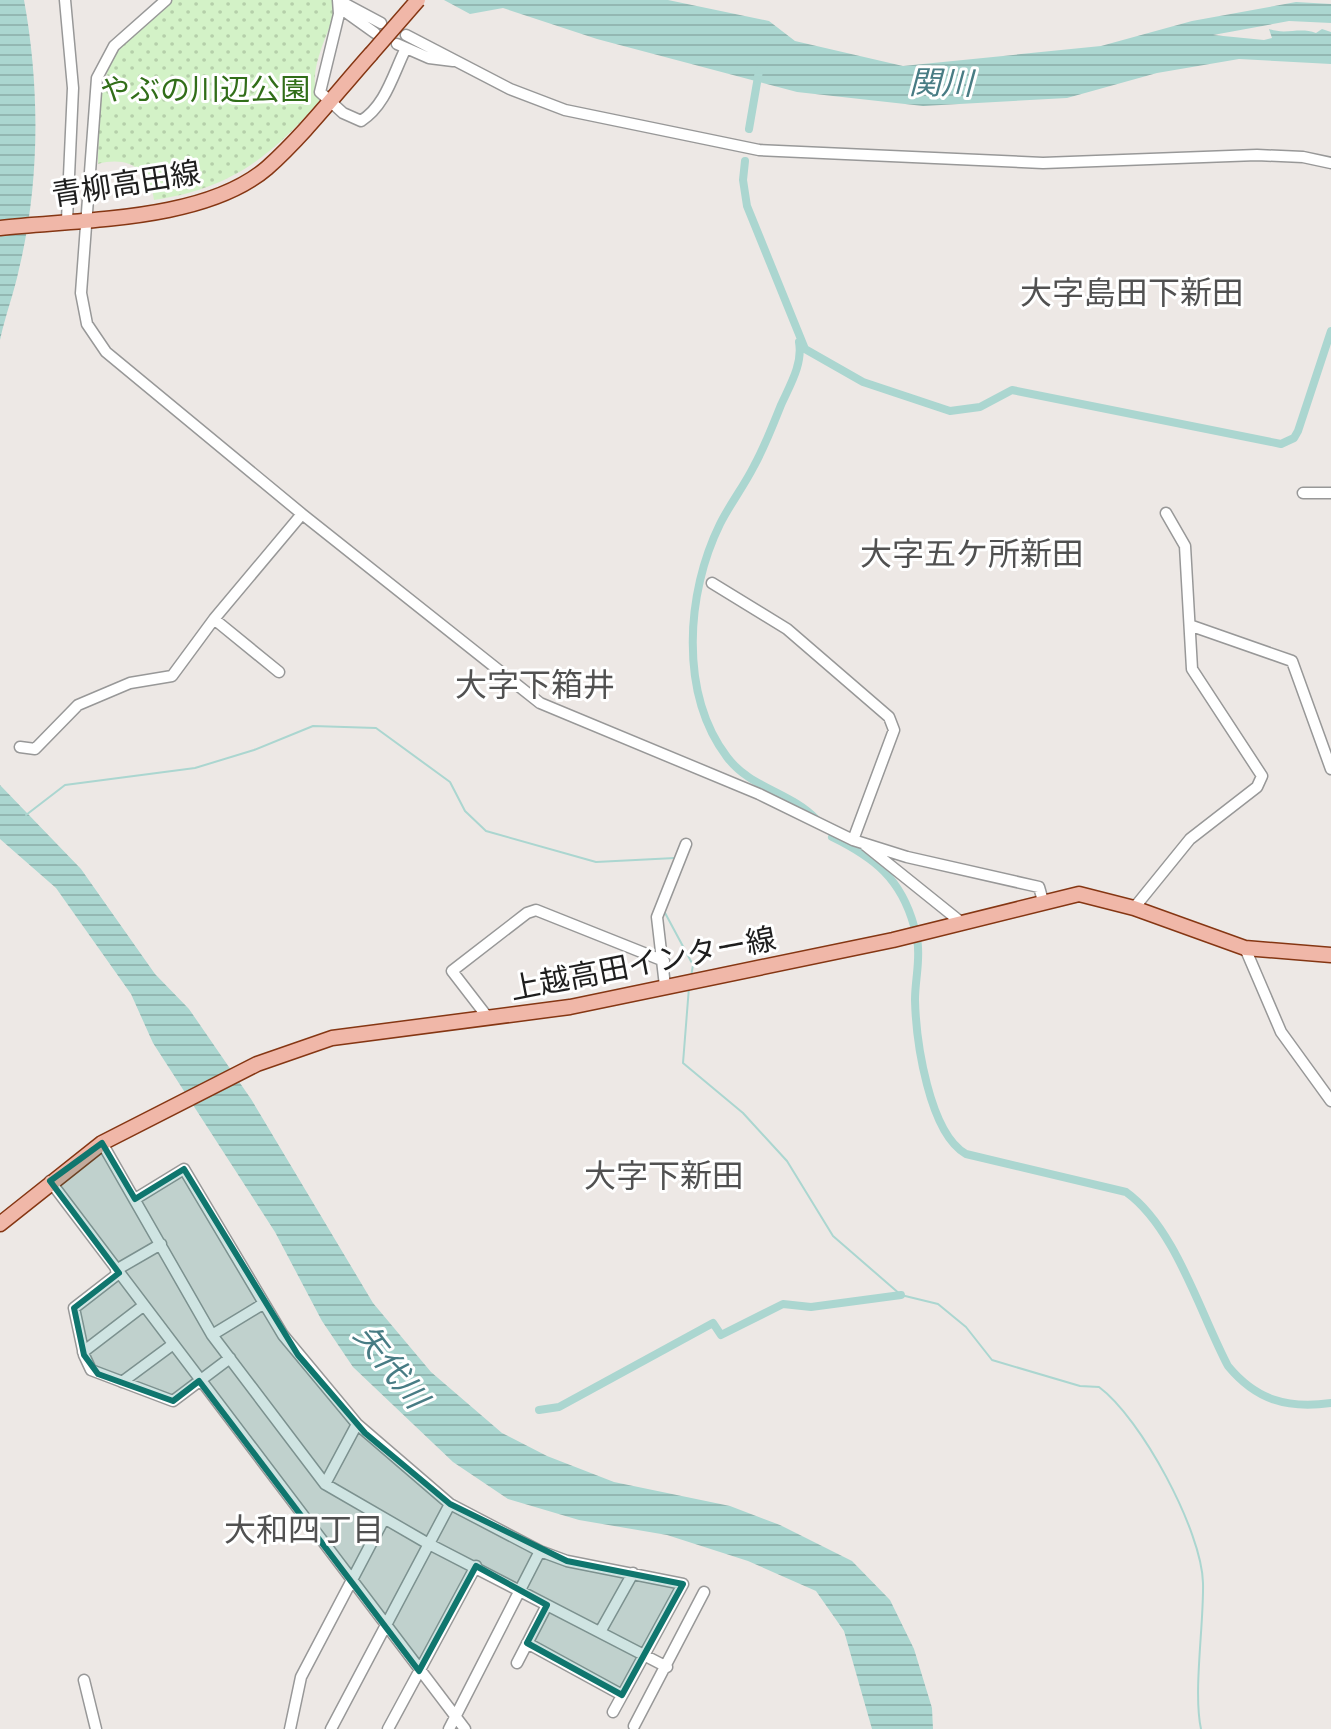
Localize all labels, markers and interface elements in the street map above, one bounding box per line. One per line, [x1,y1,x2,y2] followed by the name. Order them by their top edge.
[909,61,976,101] water label: 関川
[100,70,310,106] park label: やぶの川辺公園
[49,153,203,212] street label: 青柳高田線
[1020,272,1244,310] district label: 大字島田下新田
[860,533,1084,571] district label: 大字五ケ所新田
[455,664,615,702] district label: 大字下箱井
[507,919,779,1005] street label: 上越高田インター線
[584,1155,744,1193] district label: 大字下新田
[348,1315,439,1417] water label: 矢代川
[224,1509,384,1547] district label: 大和四丁目

